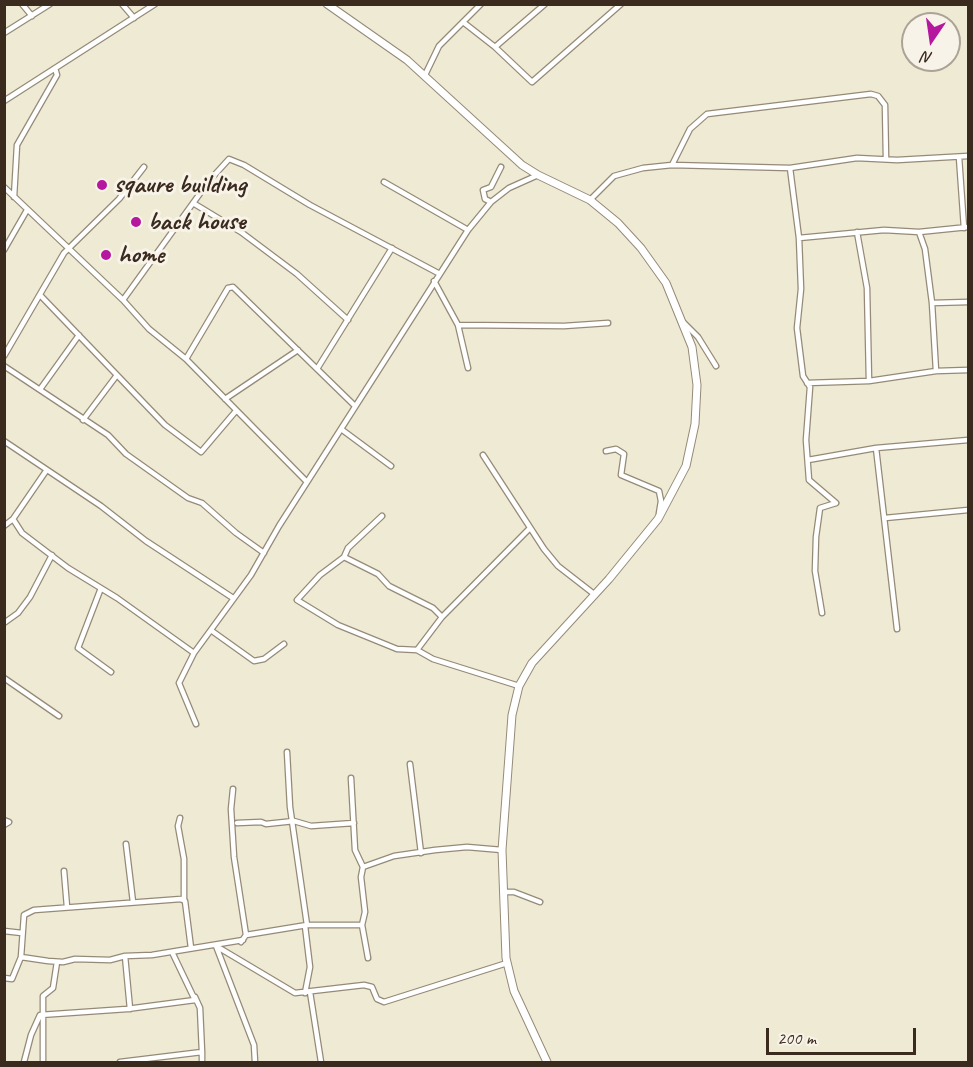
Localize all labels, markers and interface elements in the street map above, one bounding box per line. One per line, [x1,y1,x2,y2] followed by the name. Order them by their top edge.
[901,12,961,72] north arrow
[920,47,934,68] text: N
[114,169,246,201] place label: sqaure building
[95,178,109,192] marker: sqaure building
[148,206,245,238] place label: back house
[129,215,143,229] marker: back house
[118,239,164,271] place label: home
[99,248,113,262] marker: home
[769,1016,919,1054] scale bar
[777,1027,816,1049] text: 200 m

